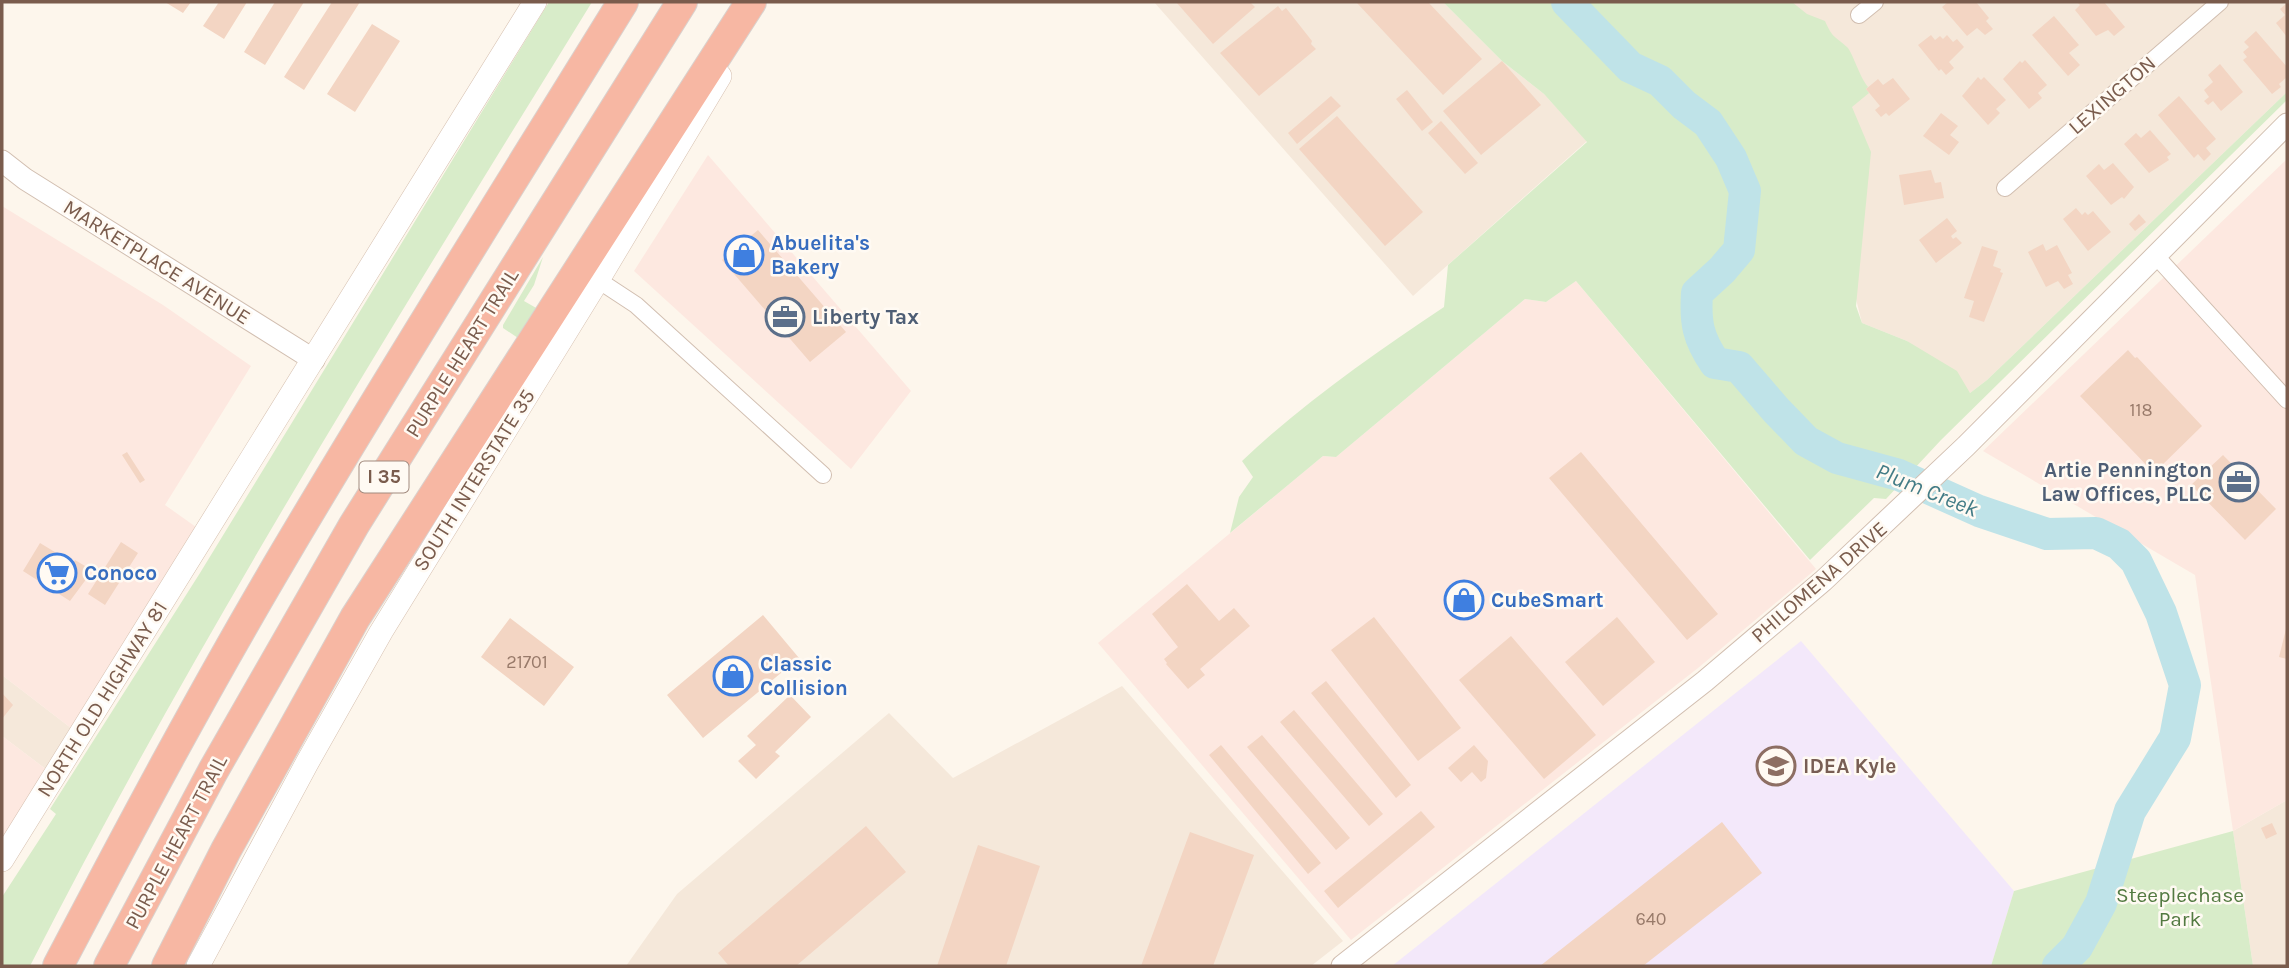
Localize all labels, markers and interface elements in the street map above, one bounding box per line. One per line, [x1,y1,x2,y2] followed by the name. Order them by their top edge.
[2064,51,2160,139] street label: LEXINGTON
[59,195,255,329] street label: MARKETPLACE AVENUE
[771,231,870,279] place label: Abuelita's Bakery
[723,234,765,276] shop icon: Abuelita's Bakery
[400,264,524,442] street label: PURPLE HEART TRAIL
[764,296,806,338] office icon: Liberty Tax
[812,305,919,329] place label: Liberty Tax
[408,385,540,575] street label: SOUTH INTERSTATE 35
[2130,399,2152,421] house number: 118
[1872,457,1982,523] water label: Plum Creek
[2041,458,2212,506] place label: Artie Pennington Law Offices, PLLC
[2218,461,2260,503] office icon: Artie Pennington Law Offices, PLLC
[360,462,408,492] road number: I 35
[1746,516,1892,648] street label: PHILOMENA DRIVE
[36,552,78,594] supermarket icon: Conoco
[84,561,157,585] place label: Conoco
[1443,579,1485,621] shop icon: CubeSmart
[1491,588,1604,612] place label: CubeSmart
[32,597,172,801] street label: NORTH OLD HIGHWAY 81
[506,651,548,673] house number: 21701
[760,652,848,700] place label: Classic Collision
[712,655,754,697] shop icon: Classic Collision
[1755,745,1797,787] school or university icon: IDEA Kyle
[120,751,232,933] street label: PURPLE HEART TRAIL
[1803,754,1896,778] place label: IDEA Kyle
[2116,883,2244,931] park label: Steeplechase Park
[1635,908,1667,930] house number: 640

